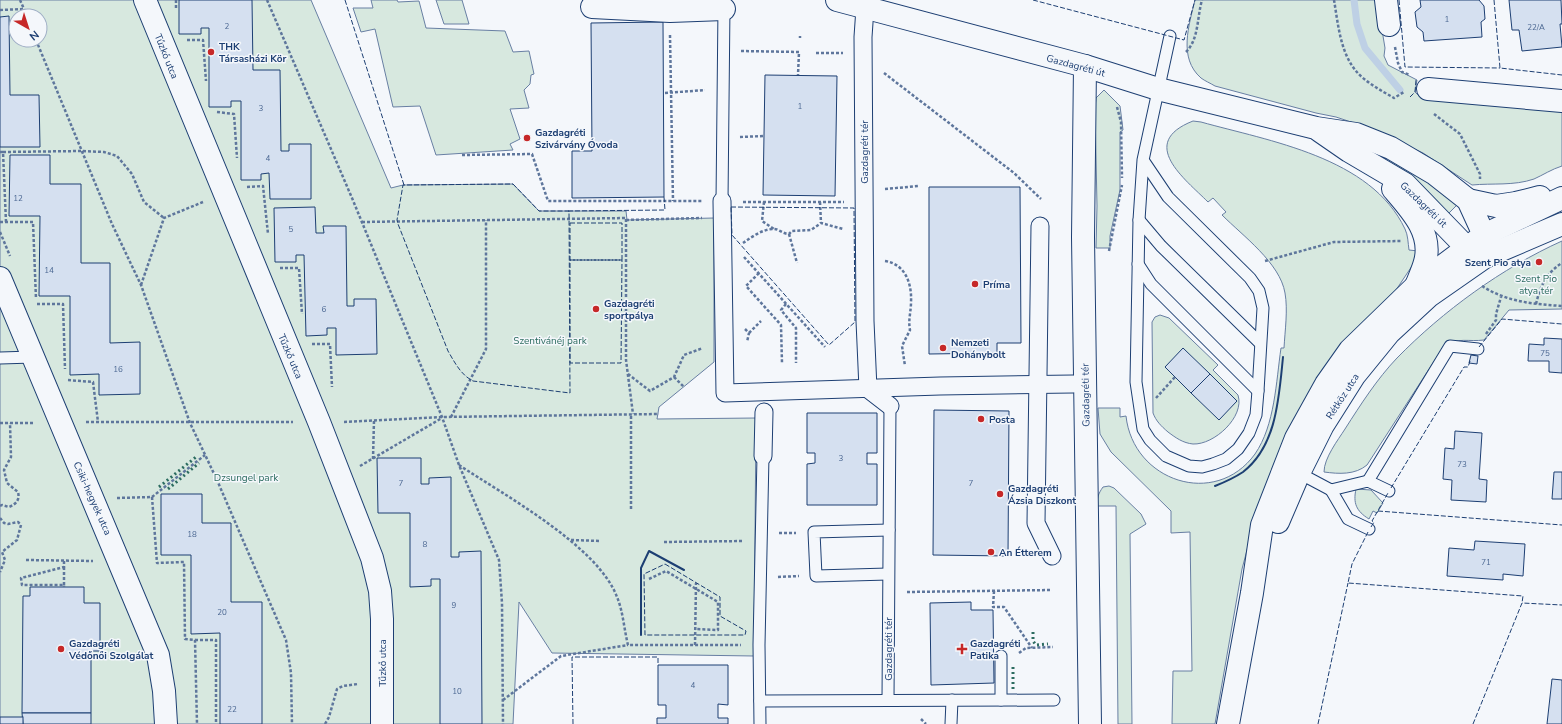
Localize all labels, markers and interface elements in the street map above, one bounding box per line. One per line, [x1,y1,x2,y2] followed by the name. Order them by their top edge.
[8,8,48,48] north arrow
[1445,14,1450,25] house number: 1
[225,21,230,32] house number: 2
[1527,22,1545,33] house number: 22/A
[26,27,42,44] text: N
[151,32,181,81] street label: Tűzkő utca
[219,40,287,66] place label: THK Társasházi Kör
[206,47,216,57] marker: THK Társasházi Kör
[1045,51,1107,81] street label: Gazdagréti út
[798,101,803,112] house number: 1
[259,103,264,114] house number: 3
[858,120,872,184] street label: Gazdagréti tér
[535,126,618,152] place label: Gazdagréti Szivárvány Óvoda
[522,133,532,143] marker: Gazdagréti Szivárvány Óvoda
[266,153,271,164] house number: 4
[1397,179,1450,231] street label: Gazdagréti út
[13,193,23,204] house number: 12
[289,224,294,235] house number: 5
[1465,256,1531,270] place label: Szent Pio atya
[1534,257,1544,267] marker: Szent Pio atya
[44,265,54,276] house number: 14
[1515,272,1557,298] park label: Szent Pio atya tér
[983,278,1010,292] place label: Príma
[970,279,980,289] marker: Príma
[604,297,655,323] place label: Gazdagréti sportpálya
[322,304,327,315] house number: 6
[591,304,601,314] marker: Gazdagréti sportpálya
[274,332,306,381] street label: Tűzkő utca
[513,334,588,348] park label: Szentivánéj park
[951,336,1006,362] place label: Nemzeti Dohánybolt
[938,343,948,353] marker: Nemzeti Dohánybolt
[1540,348,1550,359] house number: 75
[1078,363,1094,427] street label: Gazdagréti tér
[113,364,123,375] house number: 16
[1323,371,1363,422] street label: Rétköz utca
[989,413,1015,427] place label: Posta
[976,414,986,424] marker: Posta
[839,453,844,464] house number: 3
[70,459,115,537] street label: Csiki-hegyek utca
[1457,459,1467,470] house number: 73
[214,471,279,485] park label: Dzsungel park
[399,478,404,489] house number: 7
[969,478,974,489] house number: 7
[1008,482,1076,508] place label: Gazdagréti Ázsia Diszkont
[995,489,1005,499] marker: Gazdagréti Ázsia Diszkont
[187,529,197,540] house number: 18
[423,539,428,550] house number: 8
[999,546,1052,560] place label: An Étterem
[986,547,996,557] marker: An Étterem
[1481,557,1491,568] house number: 71
[452,600,457,611] house number: 9
[217,607,227,618] house number: 20
[882,617,896,681] street label: Gazdagréti tér
[68,637,154,663] place label: Gazdagréti Védőnői Szolgálat
[970,637,1021,663] place label: Gazdagréti Patika
[376,639,390,687] street label: Tűzkő utca
[56,644,66,654] marker: Gazdagréti Védőnői Szolgálat
[957,644,967,654] marker: Gazdagréti Patika
[691,680,696,691] house number: 4
[452,686,462,697] house number: 10
[227,704,237,715] house number: 22

